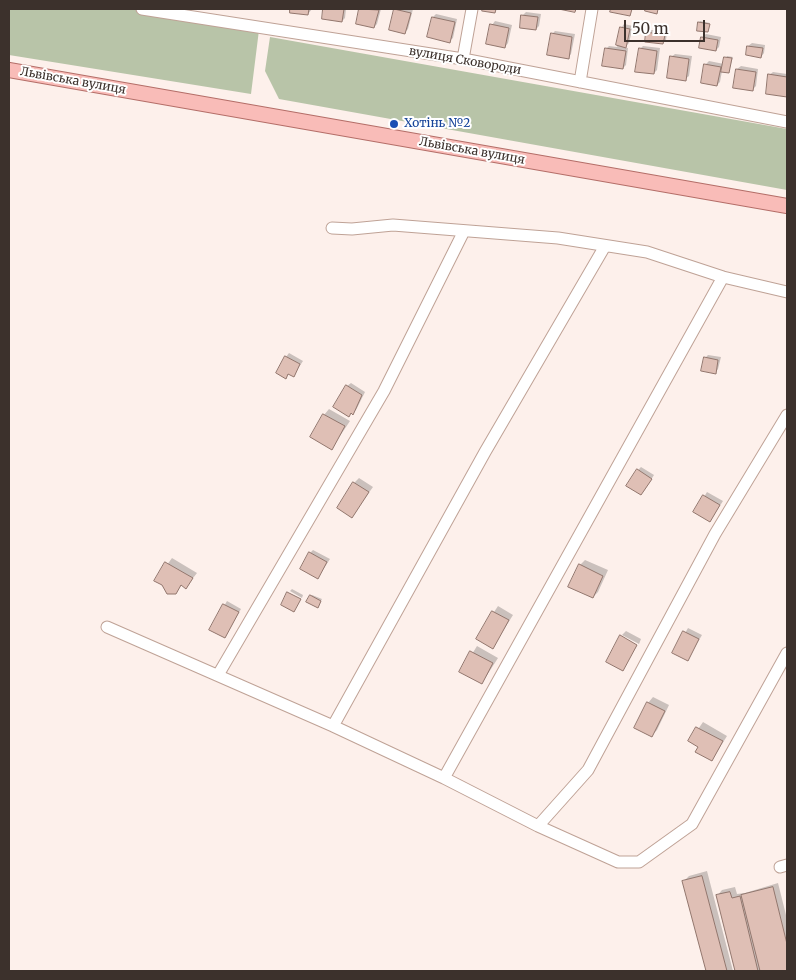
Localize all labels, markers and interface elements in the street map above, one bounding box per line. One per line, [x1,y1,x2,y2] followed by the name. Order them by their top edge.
[626,10,707,42] scale bar
[632,19,669,38] text: 50 m
[408,44,522,78] street label: вулиця Сковороди
[19,65,127,97] street label: Львівська вулиця
[404,117,471,131] place label: Хотінь №2
[388,118,400,130] marker: Хотінь №2
[418,135,526,167] street label: Львівська вулиця

